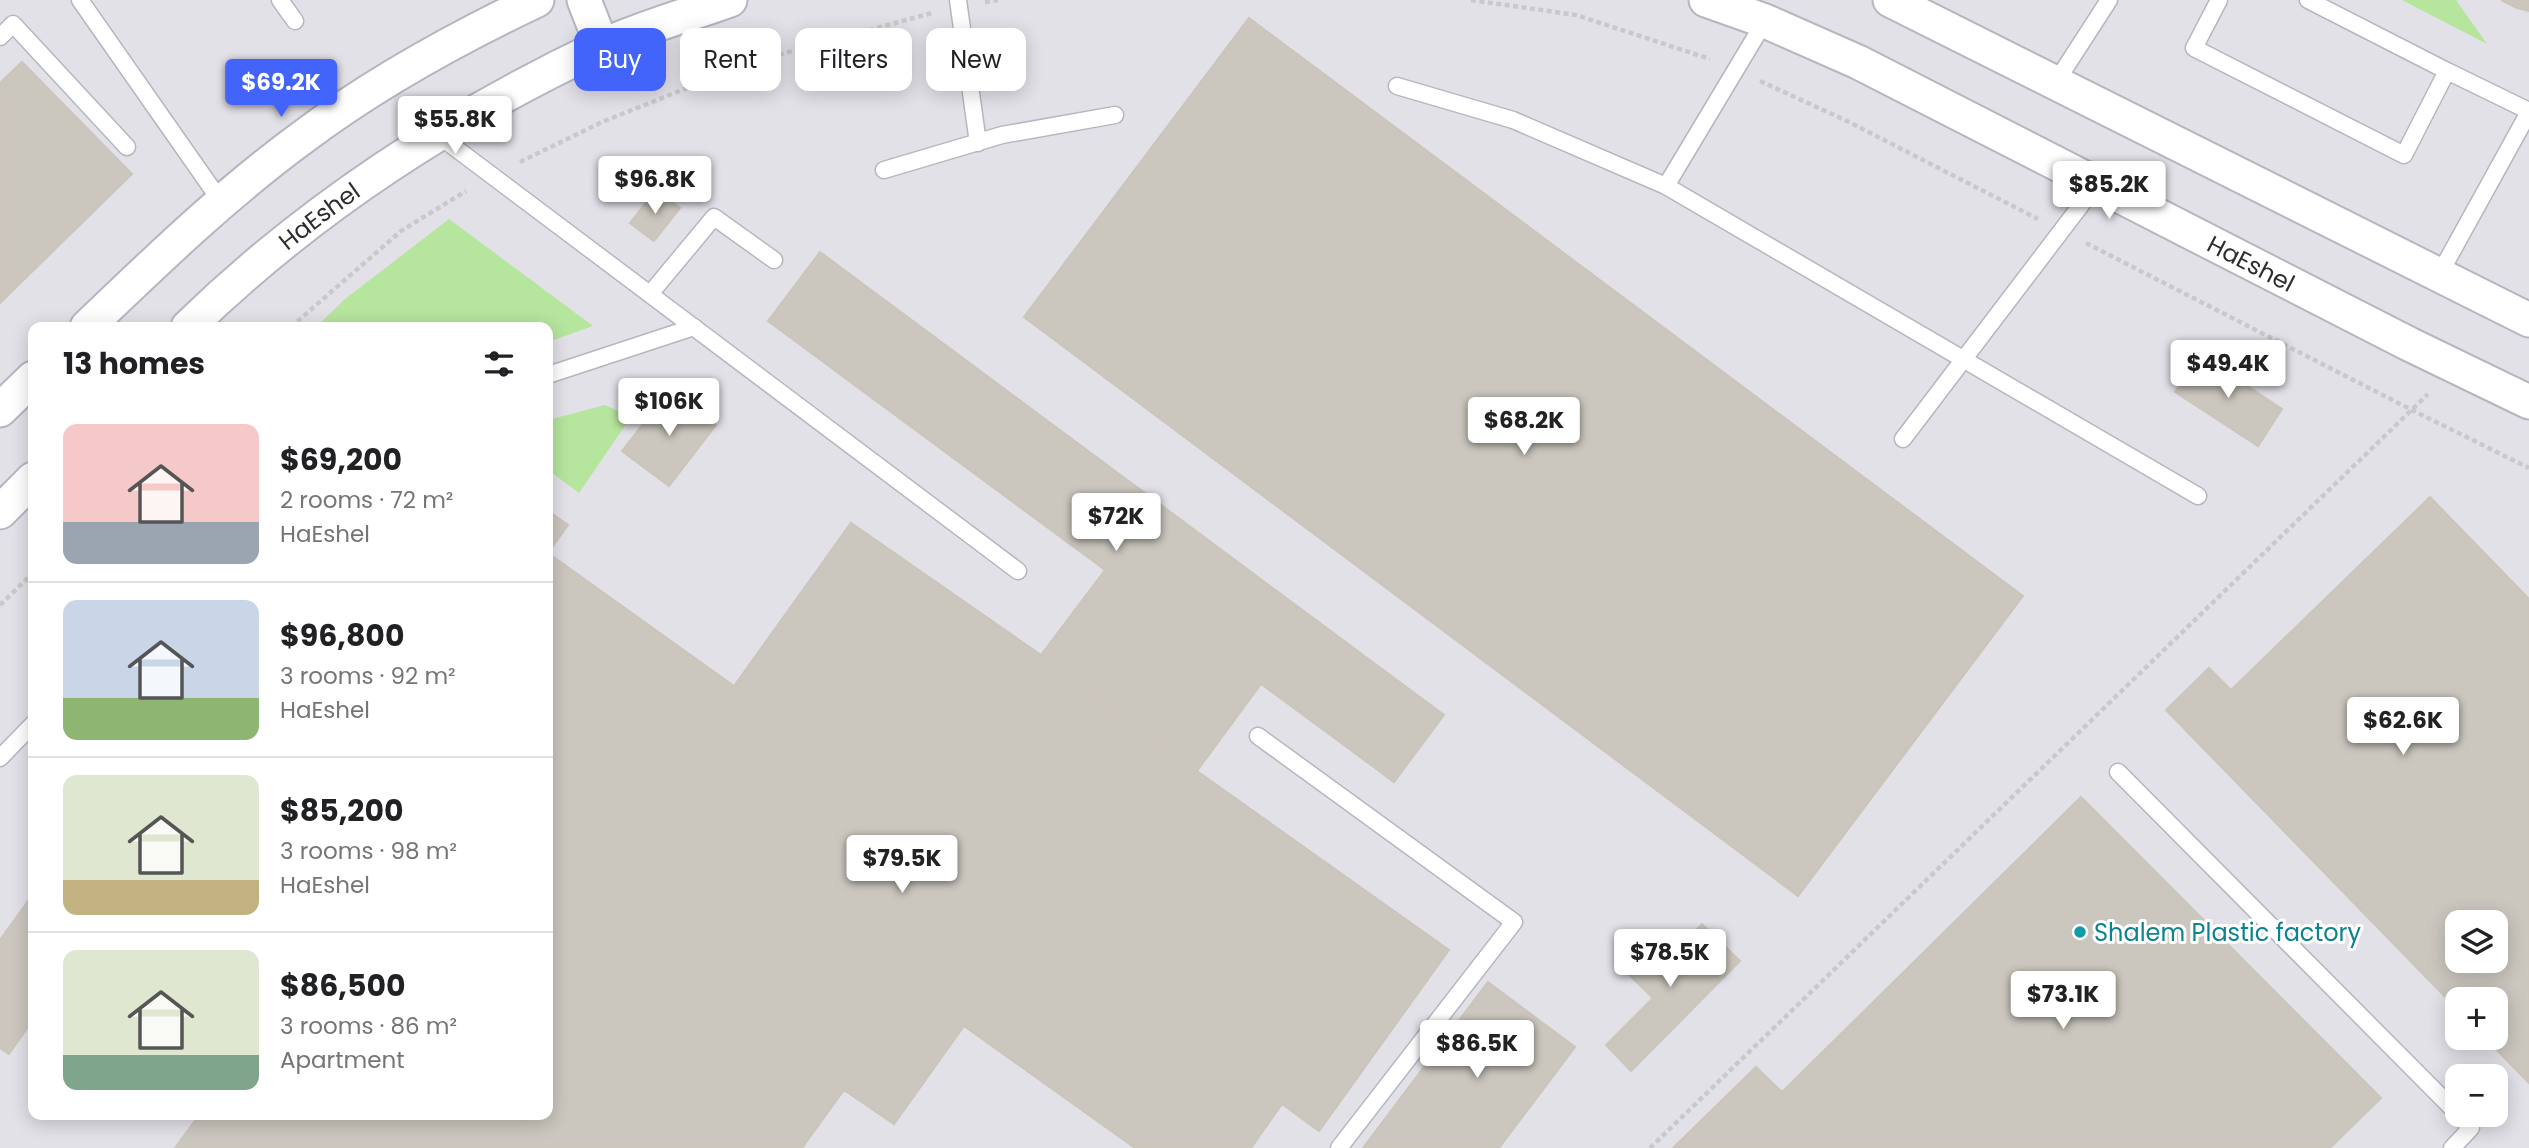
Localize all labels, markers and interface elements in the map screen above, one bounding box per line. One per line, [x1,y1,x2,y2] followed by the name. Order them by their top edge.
[574,28,666,91] chip: Buy
[680,28,781,91] chip: Rent
[795,28,912,91] chip: Filters
[926,28,1026,91] chip: New
[224,60,338,119] pin: $69.2K
[241,66,321,98] text: $69.2K
[398,96,512,156] pin: $55.8K
[414,103,496,135] text: $55.8K
[598,156,712,216] pin: $96.8K
[2052,162,2166,221] pin: $85.2K
[614,163,696,195] text: $96.8K
[2069,168,2149,200] text: $85.2K
[271,174,366,257] street label: HaEshel
[2202,227,2301,299] street label: HaEshel
[2171,340,2285,400] pin: $49.4K
[63,342,205,385] text: 13 homes
[480,345,518,383] icon: filters
[2187,347,2269,379] text: $49.4K
[620,378,718,438] pin: $106K
[634,385,704,417] text: $106K
[1467,398,1581,457] pin: $68.2K
[1484,404,1564,436] text: $68.2K
[280,438,402,481] text: $69,200
[119,452,203,536] icon: home
[280,484,453,516] text: 2 rooms · 72 m²
[1075,494,1157,553] pin: $72K
[1088,500,1144,532] text: $72K
[280,518,370,550] text: HaEshel
[280,614,404,657] text: $96,800
[119,628,203,712] icon: home
[280,660,456,692] text: 3 rooms · 92 m²
[280,694,370,726] text: HaEshel
[2346,698,2460,757] pin: $62.6K
[2363,704,2443,736] text: $62.6K
[280,789,404,832] text: $85,200
[119,803,203,887] icon: home
[280,835,457,867] text: 3 rooms · 98 m²
[845,836,959,895] pin: $79.5K
[862,842,942,874] text: $79.5K
[280,869,370,901] text: HaEshel
[2445,910,2508,1127] map controls
[2445,910,2508,973] button: layers
[2094,916,2361,949] place label: Shalem Plastic factory
[2072,924,2088,940] marker: Shalem Plastic factory
[1613,930,1727,989] pin: $78.5K
[1630,936,1710,968] text: $78.5K
[280,964,406,1007] text: $86,500
[2006,972,2120,1031] pin: $73.1K
[119,978,203,1062] icon: home
[2027,978,2099,1010] text: $73.1K
[2445,987,2508,1050] button: +
[280,1010,457,1042] text: 3 rooms · 86 m²
[1420,1020,1534,1080] pin: $86.5K
[1436,1027,1518,1059] text: $86.5K
[280,1044,405,1076] text: Apartment
[2445,1064,2508,1127] button: −

